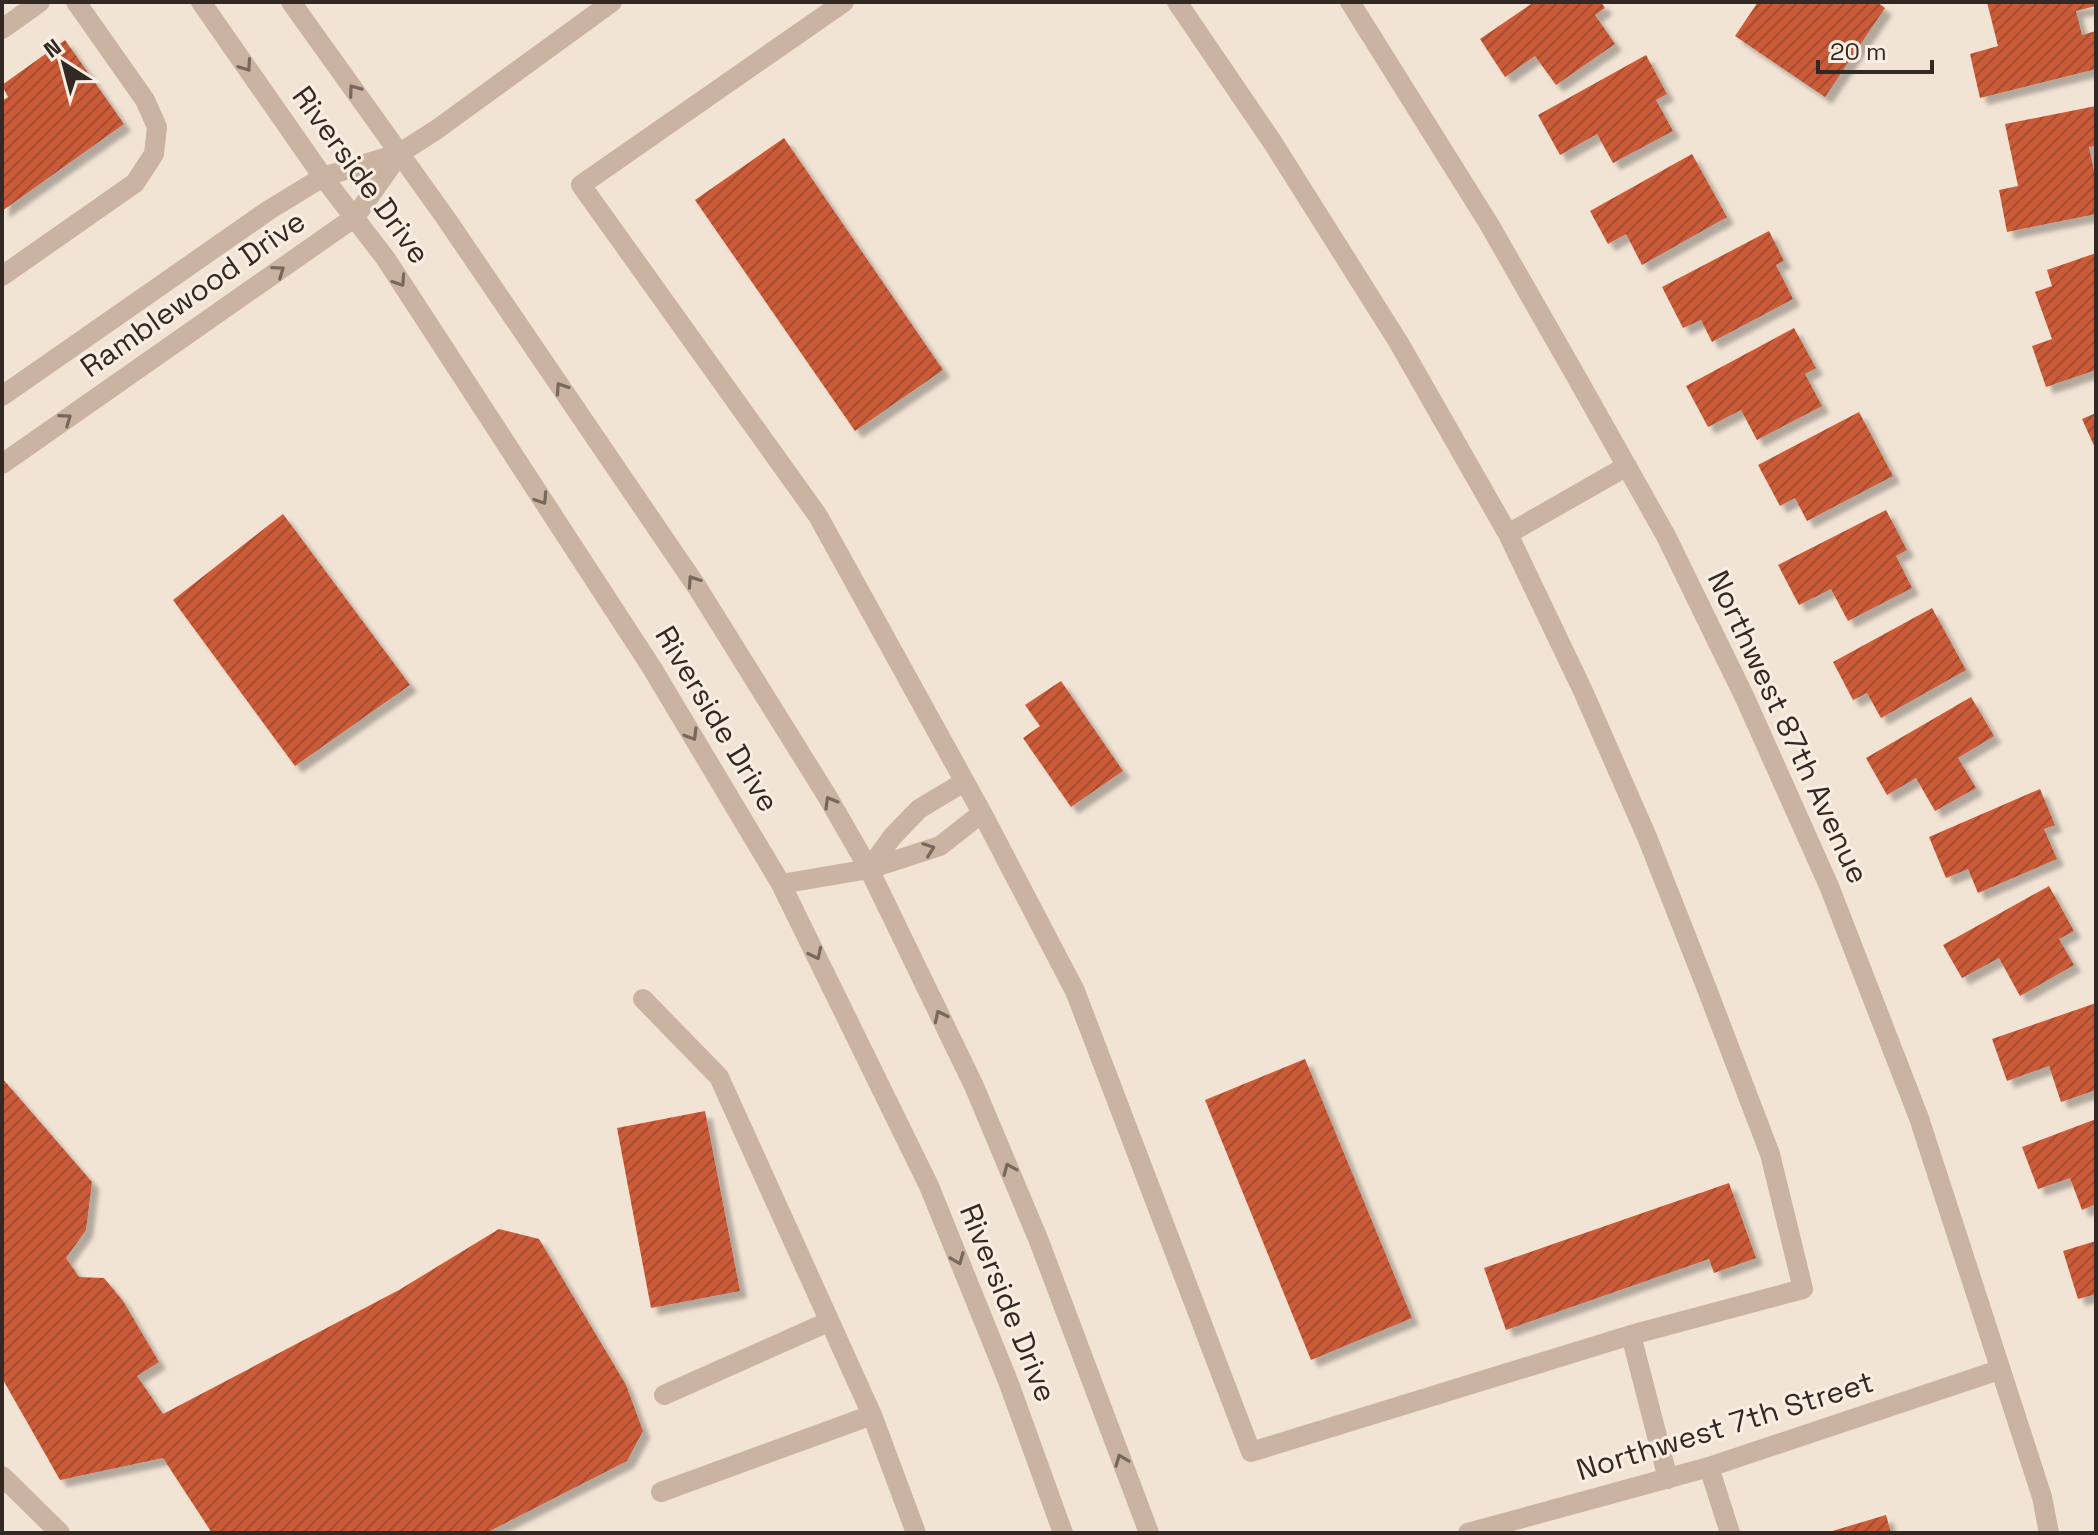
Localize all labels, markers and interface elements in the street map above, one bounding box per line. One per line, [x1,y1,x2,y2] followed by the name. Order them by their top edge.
[24,24,104,104] north arrow
[1818,24,1932,74] scale bar
[38,32,66,63] text: N
[1830,36,1887,67] text: 20 m
[236,57,251,71] one-way arrow
[284,78,439,271] street label: Riverside Drive
[349,85,363,99] one-way arrow
[73,201,313,386] street label: Ramblewood Drive
[271,266,285,281] one-way arrow
[391,272,406,286] one-way arrow
[556,382,571,396] one-way arrow
[57,415,71,429] one-way arrow
[532,490,547,504] one-way arrow
[1699,564,1878,890] street label: Northwest 87th Avenue
[687,575,702,590] one-way arrow
[647,619,788,819] street label: Riverside Drive
[682,726,698,741] one-way arrow
[824,796,840,811] one-way arrow
[921,842,935,859] one-way arrow
[806,945,821,960] one-way arrow
[934,1010,950,1025] one-way arrow
[1002,1163,1018,1177] one-way arrow
[951,1198,1066,1408] street label: Riverside Drive
[949,1251,965,1265] one-way arrow
[1572,1362,1878,1489] street label: Northwest 7th Street
[1114,1454,1131,1468] one-way arrow

